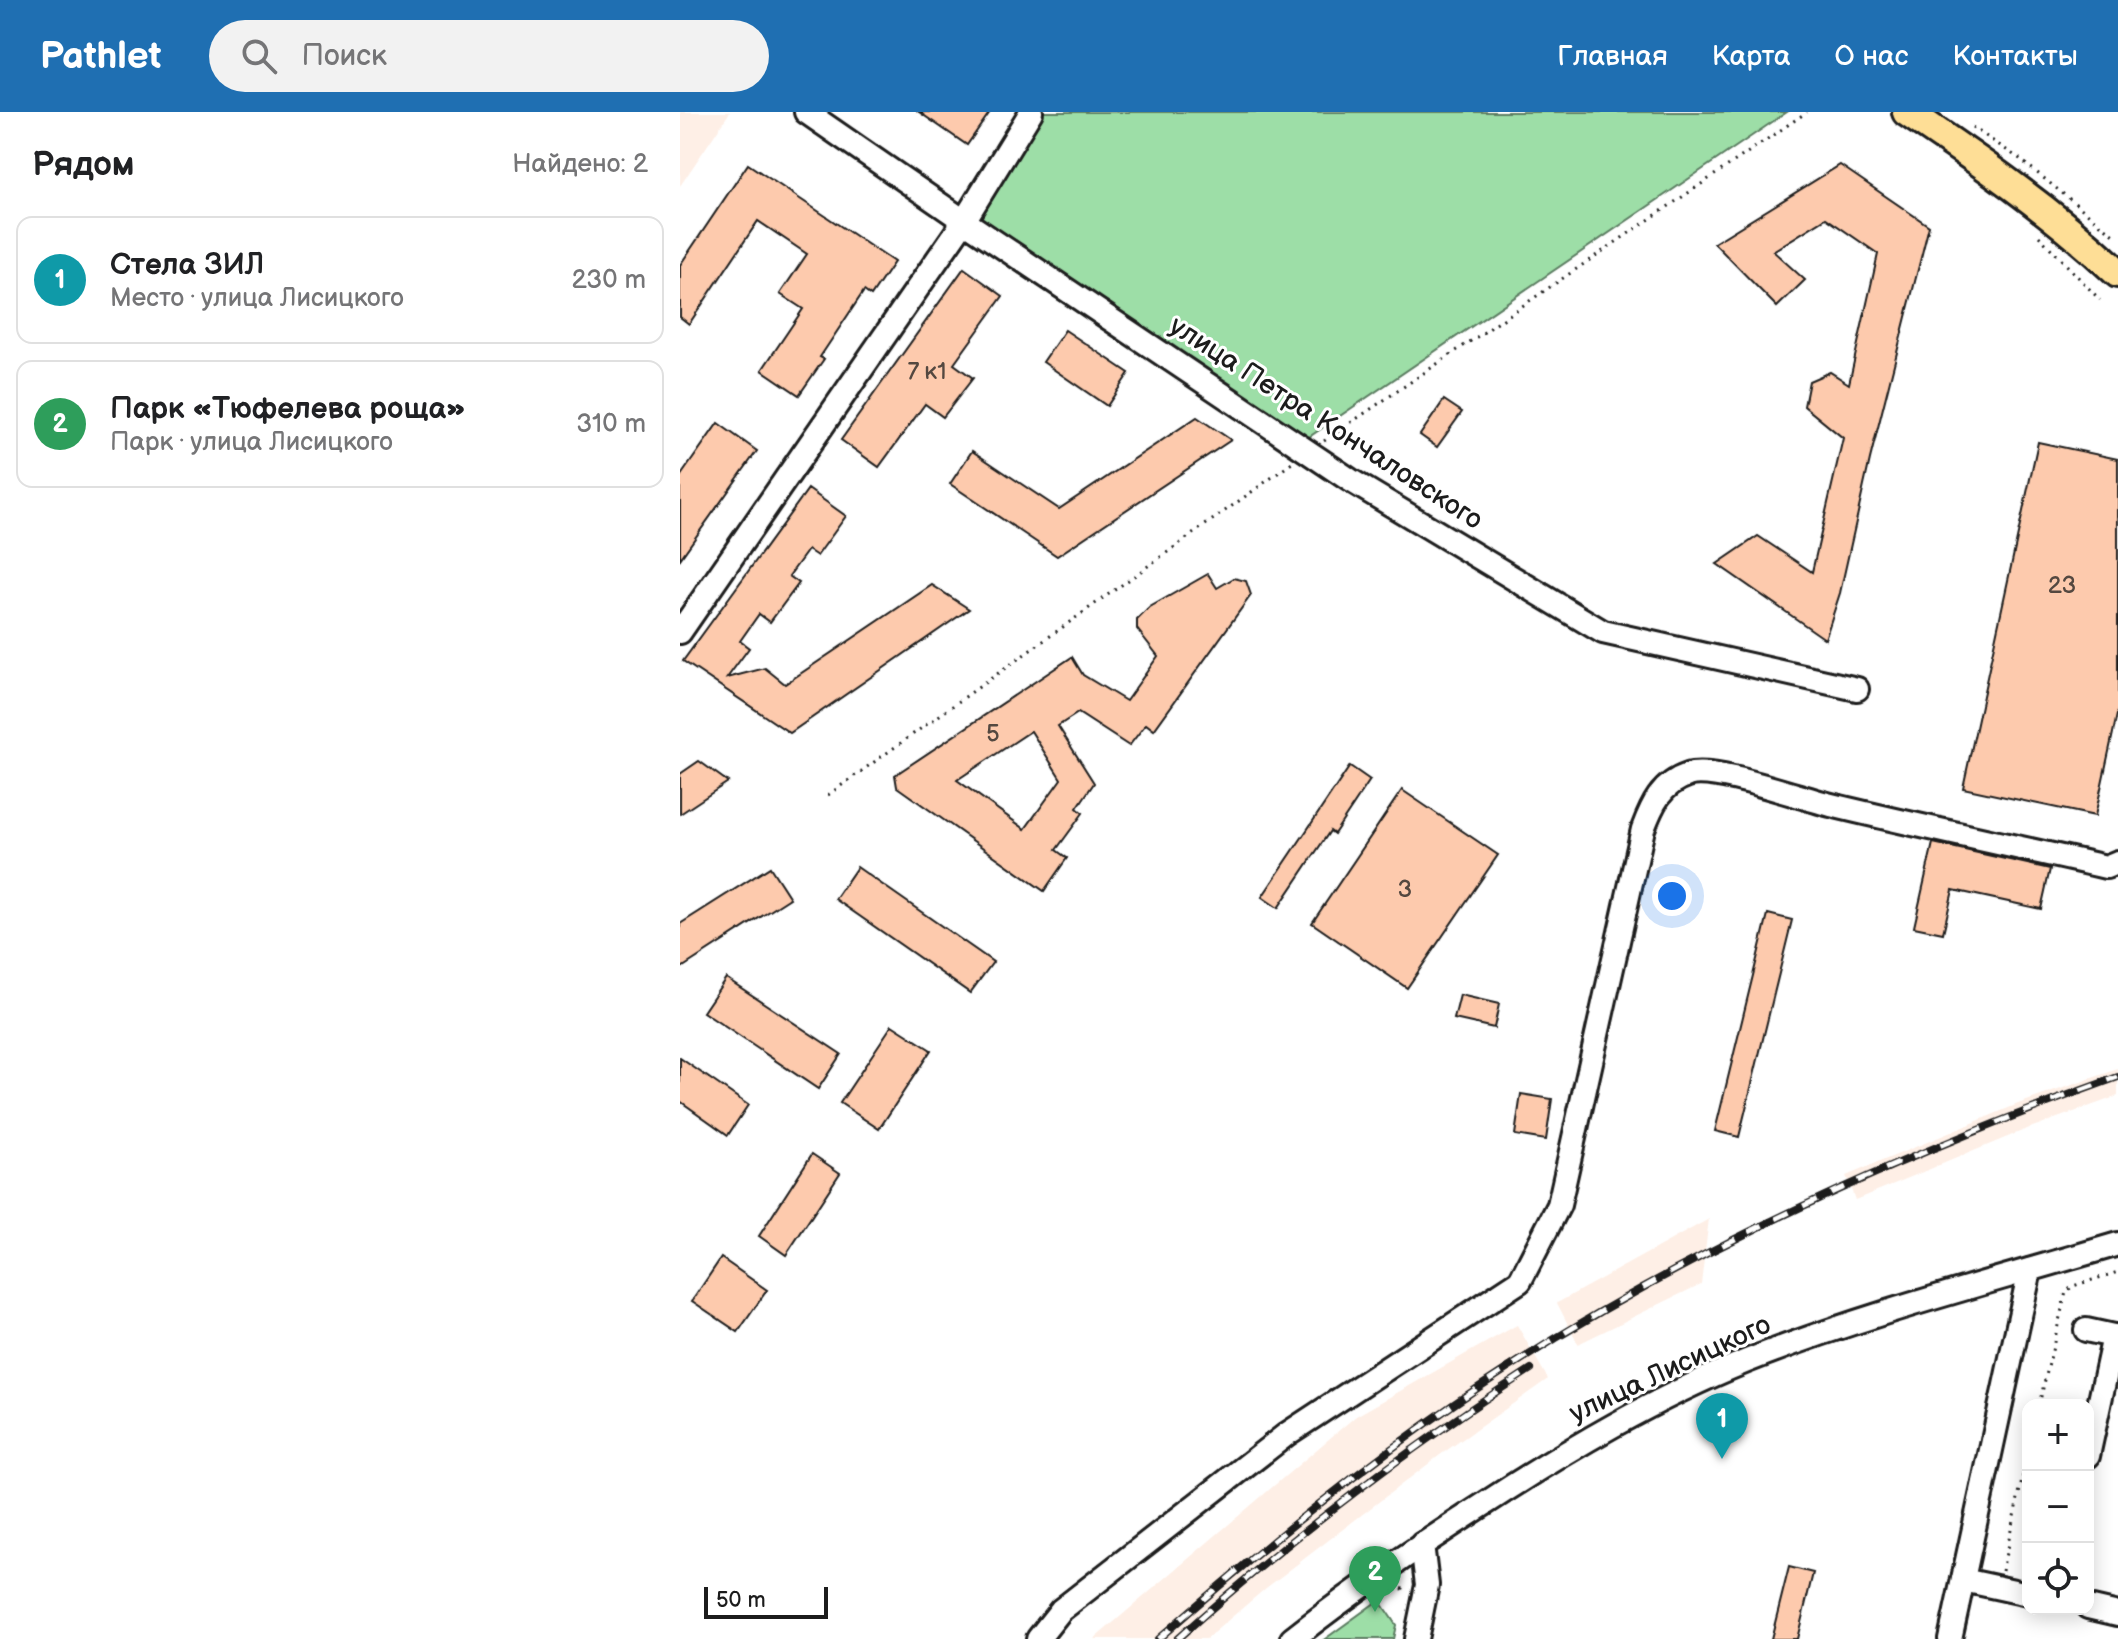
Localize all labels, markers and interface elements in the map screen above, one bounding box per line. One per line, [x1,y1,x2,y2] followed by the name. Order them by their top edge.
[209,20,769,92] search box
[40,34,161,79] text: Pathlet
[237,34,281,78] icon: search
[301,38,387,74] text: Поиск
[1557,40,1668,73] text: Главная
[1712,40,1791,73] text: Карта
[1835,40,1908,73] text: О нас
[1952,40,2078,73] text: Контакты
[32,144,134,185] text: Рядом
[512,149,648,180] text: Найдено: 2
[110,247,264,283] text: Стела ЗИЛ
[55,265,65,296] text: 1
[571,265,646,296] text: 230 m
[110,283,404,314] text: Место · улица Лисицкого
[1163,309,1489,537] street label: улица Петра Кончаловского
[908,357,946,386] house number: 7 к1
[110,391,466,427] text: Парк «Тюфелева роща»
[52,409,68,440] text: 2
[576,409,646,440] text: 310 m
[110,427,393,458] text: Парк · улица Лисицкого
[2048,571,2076,600] house number: 23
[986,719,1000,748] house number: 5
[1398,875,1412,904] house number: 3
[1652,876,1692,916] your location
[1564,1308,1776,1430] street label: улица Лисицкого
[1696,1393,1748,1459] pin: 1
[2022,1399,2094,1615] map controls
[2022,1399,2094,1471] button: +
[2022,1471,2094,1543] button: −
[2022,1543,2094,1615] button: locate
[1349,1546,1401,1612] pin: 2
[704,1583,828,1619] scale bar
[716,1587,766,1614] text: 50 m

